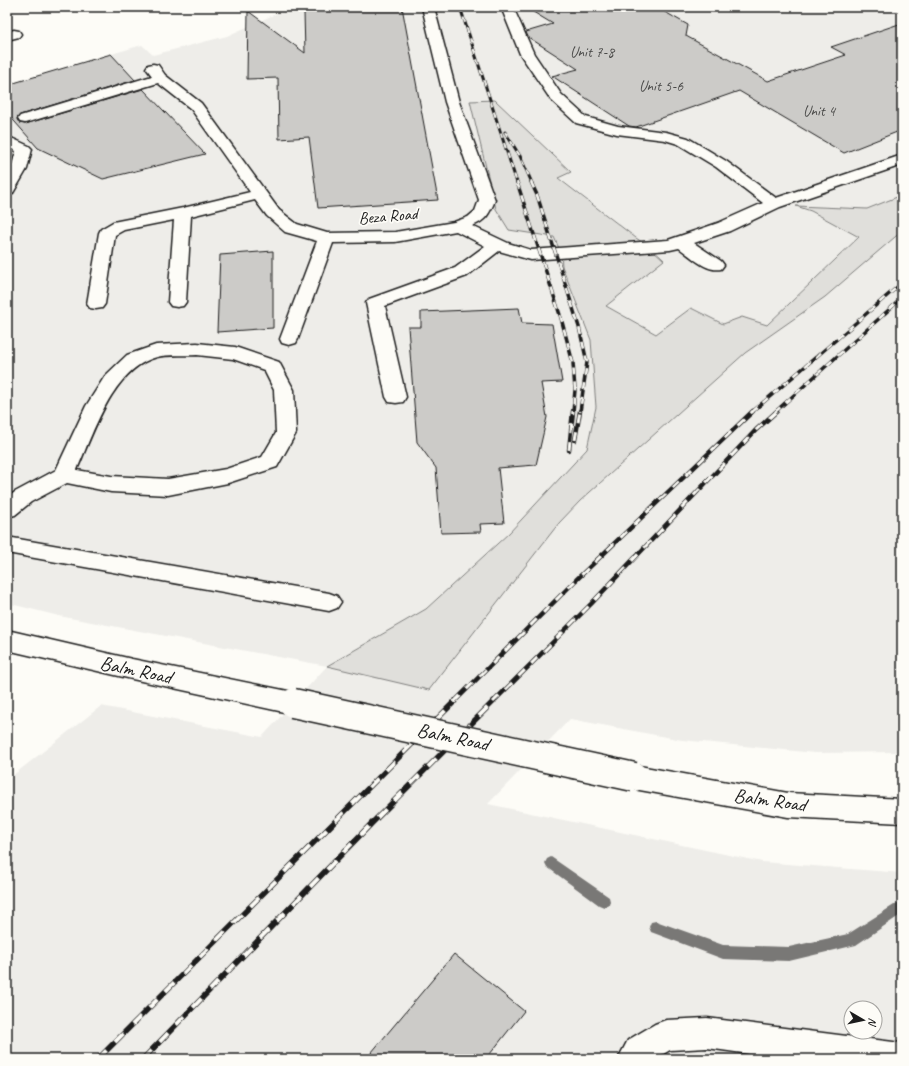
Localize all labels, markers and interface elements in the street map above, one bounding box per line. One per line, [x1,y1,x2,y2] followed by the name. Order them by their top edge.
[570,43,615,62] house number: Unit 7-8
[639,77,684,96] house number: Unit 5-6
[803,102,836,121] house number: Unit 4
[358,203,422,229] street label: Beza Road
[98,650,177,690] street label: Balm Road
[415,717,494,757] street label: Balm Road
[732,783,811,818] street label: Balm Road
[843,1000,883,1040] north arrow
[865,1017,880,1028] text: N

